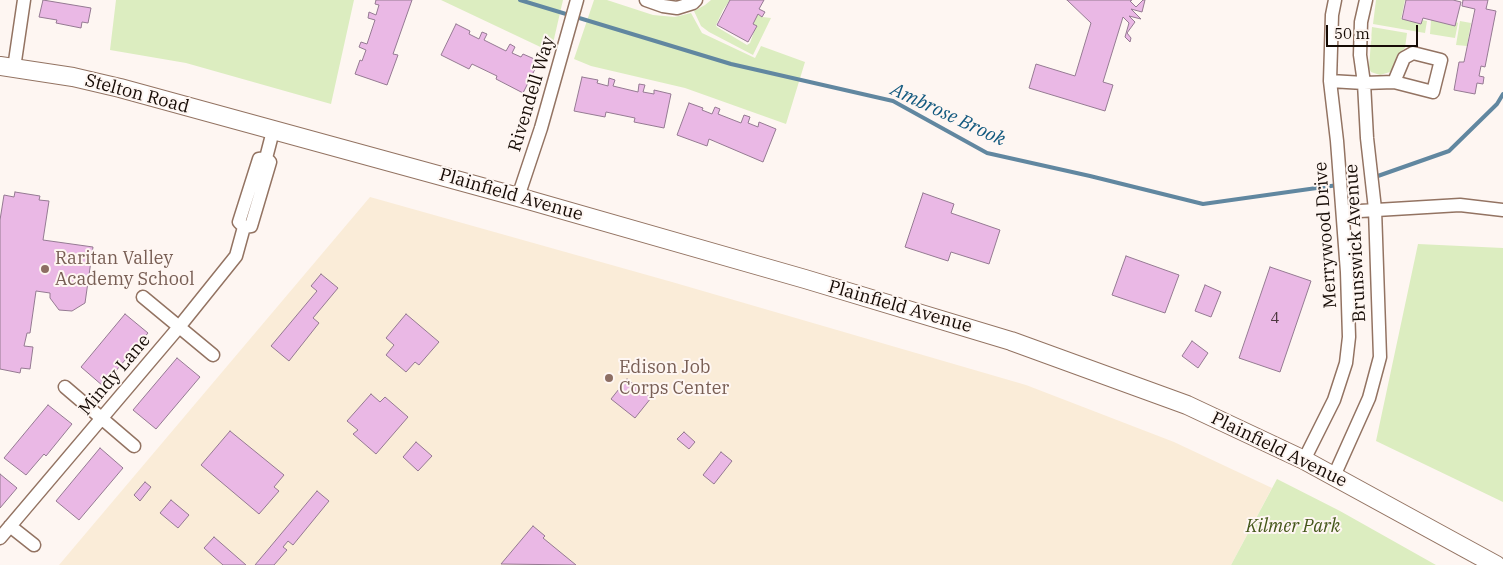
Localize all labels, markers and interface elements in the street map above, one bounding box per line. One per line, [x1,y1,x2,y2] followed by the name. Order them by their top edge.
[1328,15,1420,47] scale bar
[1334,24,1370,43] text: 50 m
[504,34,560,154] street label: Rivendell Way
[82,70,192,118] street label: Stelton Road
[887,79,1009,151] water label: Ambrose Brook
[1310,161,1342,309] street label: Merrywood Drive
[1341,163,1371,323] street label: Brunswick Avenue
[437,164,585,226] street label: Plainfield Avenue
[55,248,195,290] place label: Raritan Valley Academy School
[39,263,51,275] marker: Raritan Valley Academy School
[826,276,974,338] street label: Plainfield Avenue
[1271,310,1279,328] house number: 4
[75,330,155,420] street label: Mindy Lane
[619,357,729,399] place label: Edison Job Corps Center
[603,372,615,384] marker: Edison Job Corps Center
[1208,408,1350,492] street label: Plainfield Avenue
[1246,516,1340,538] park label: Kilmer Park

